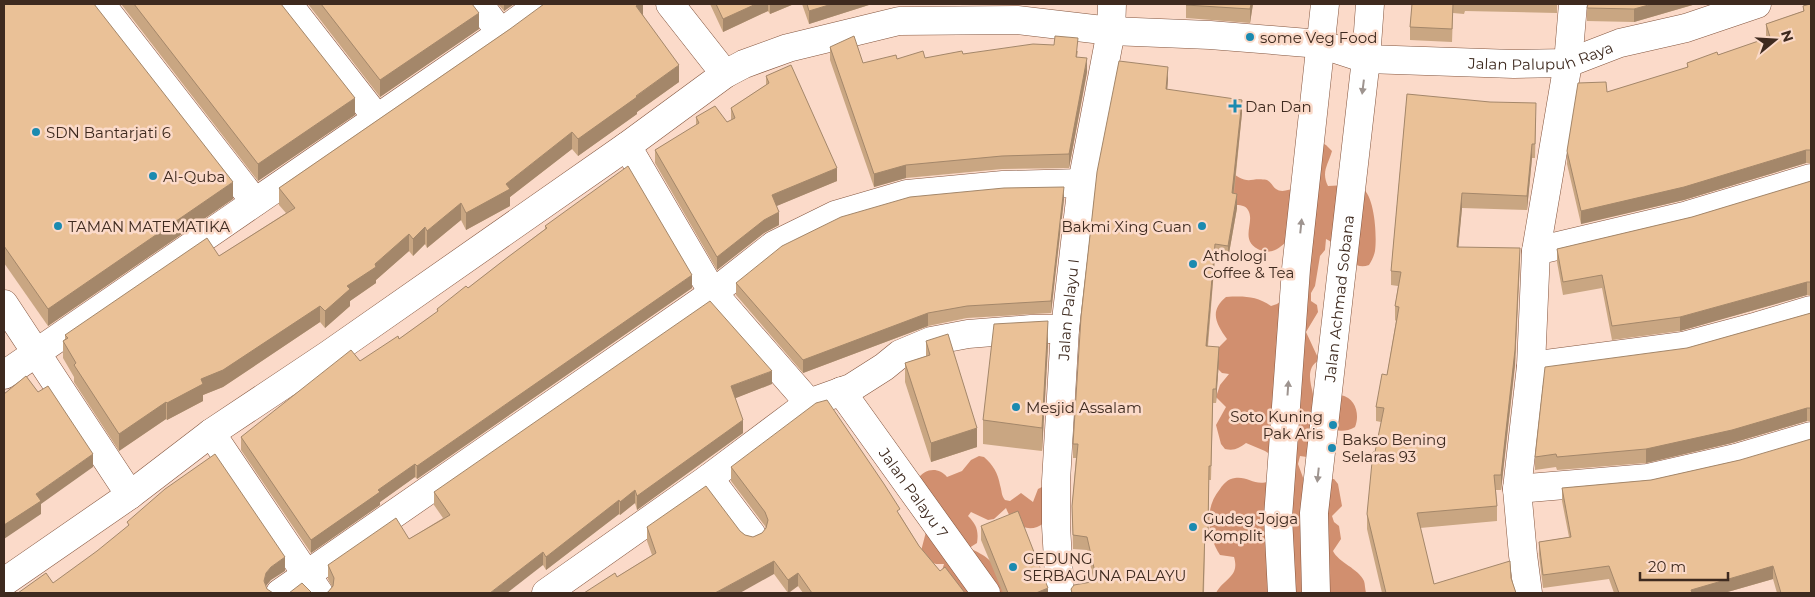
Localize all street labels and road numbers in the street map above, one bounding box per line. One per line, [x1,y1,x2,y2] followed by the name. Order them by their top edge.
[1467,37,1616,74] street label: Jalan Palupuh Raya
[1319,214,1358,384] street label: Jalan Achmad Sobana
[1054,258,1083,362] street label: Jalan Palayu I
[875,443,953,541] street label: Jalan Palayu 7

